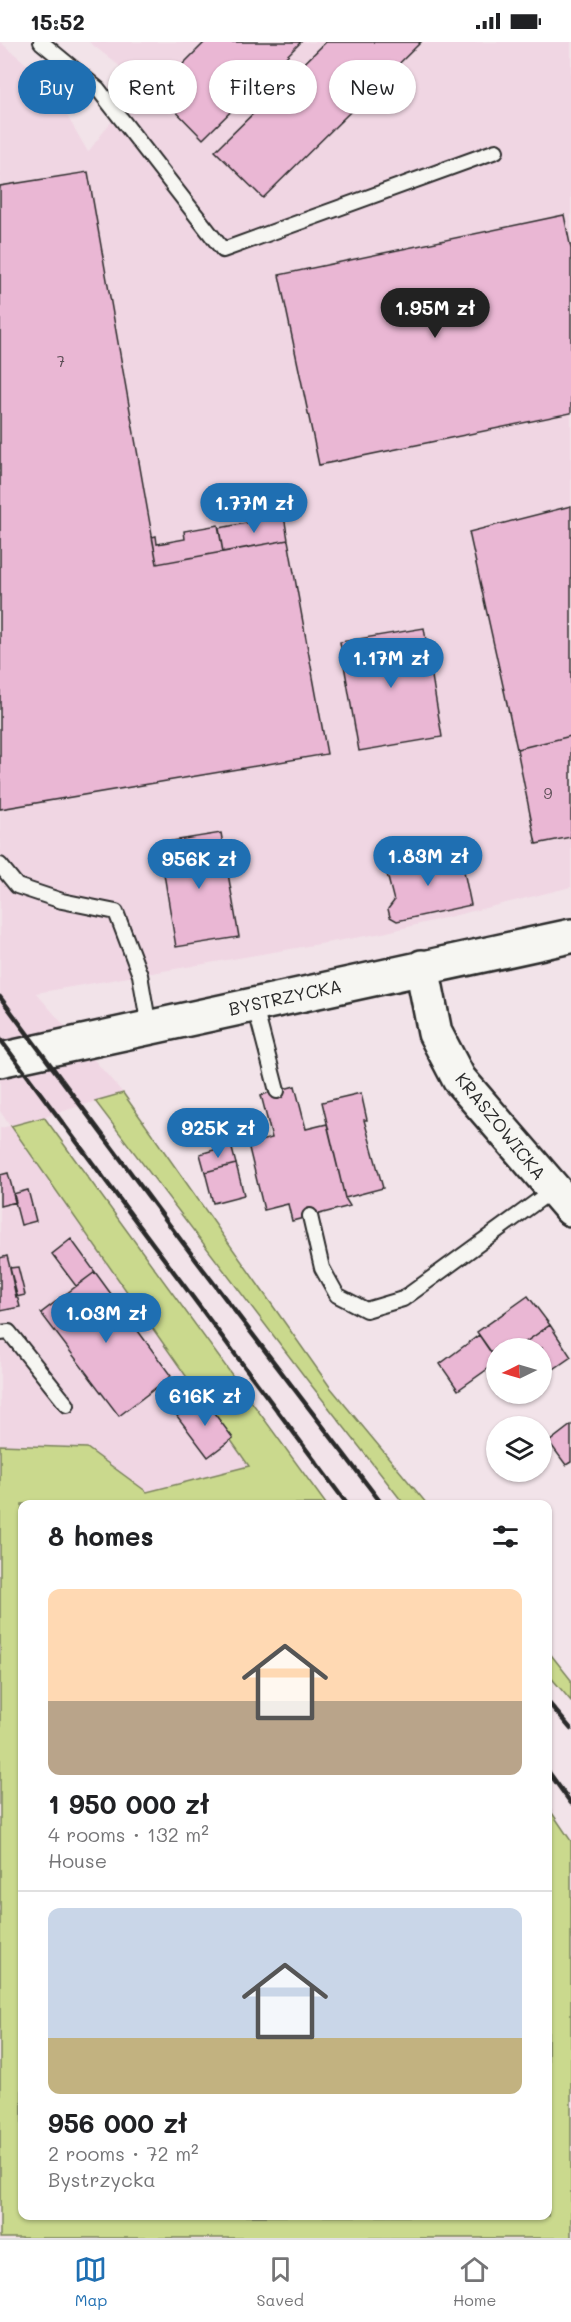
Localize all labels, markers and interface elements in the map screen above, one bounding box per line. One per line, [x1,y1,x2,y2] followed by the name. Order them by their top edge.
[30,7,85,36] text: 15:52
[18,60,96,114] chip: Buy
[108,60,197,114] chip: Rent
[209,60,317,114] chip: Filters
[329,60,416,114] chip: New
[373,288,497,339] pin: 1.95M zł
[395,294,475,320] text: 1.95M zł
[57,351,65,371] house number: 7
[192,483,316,534] pin: 1.77M zł
[214,489,294,515] text: 1.77M zł
[329,638,453,689] pin: 1.17M zł
[353,644,429,670] text: 1.17M zł
[544,783,553,803] house number: 9
[366,836,490,887] pin: 1.83M zł
[144,839,254,890] pin: 956K zł
[387,842,469,868] text: 1.83M zł
[162,845,236,871] text: 956K zł
[226,973,344,1021] street label: BYSTRZYCKA
[450,1067,552,1185] street label: KRASZOWICKA
[163,1108,273,1159] pin: 925K zł
[181,1114,255,1140] text: 925K zł
[44,1293,168,1344] pin: 1.03M zł
[65,1299,147,1325] text: 1.03M zł
[486,1338,552,1404] north arrow
[486,1338,552,1482] map controls
[150,1376,260,1427] pin: 616K zł
[169,1382,241,1408] text: 616K zł
[486,1416,552,1482] button: layers
[48,1519,154,1553] text: 8 homes
[489,1520,522,1553] icon: filters
[231,1628,339,1736] icon: home
[48,1787,209,1821] text: 1 950 000 zł
[48,1821,209,1847] text: 4 rooms · 132 m²
[48,1847,107,1873] text: House
[231,1947,339,2055] icon: home
[48,2106,187,2140] text: 956 000 zł
[48,2140,199,2166] text: 2 rooms · 72 m²
[48,2166,156,2192] text: Bystrzycka
[74,2253,107,2310] tab: Map
[256,2253,304,2310] tab: Saved
[453,2253,496,2310] tab: Home

